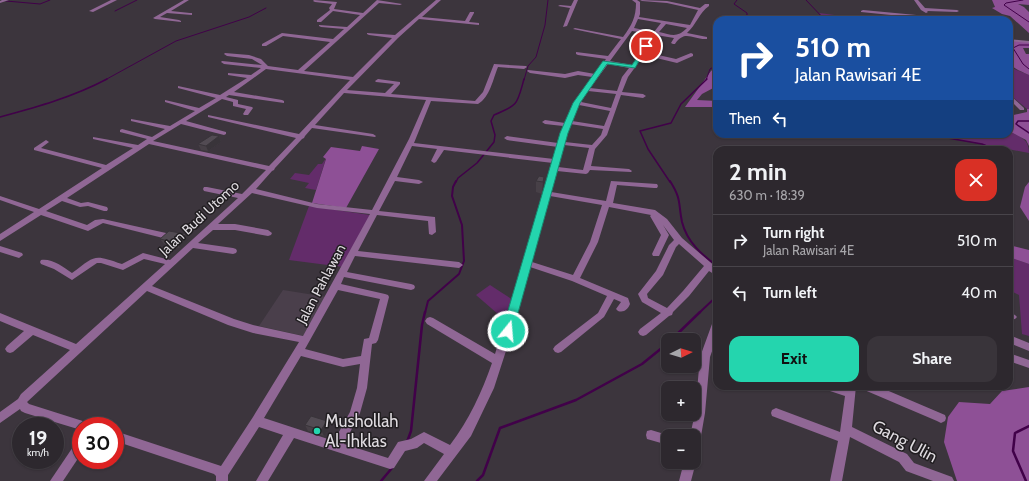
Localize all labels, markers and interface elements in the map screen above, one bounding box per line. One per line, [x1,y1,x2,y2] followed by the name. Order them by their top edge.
[629,29,663,63] pin
[795,30,871,64] text: 510 m
[729,32,781,84] icon: right
[635,35,657,57] icon: arrive
[795,64,921,86] text: Jalan Rawisari 4E
[769,108,791,130] icon: left
[729,110,761,128] text: Then
[729,157,787,186] text: 2 min
[955,159,997,201] button: close
[154,176,243,260] street label: Jalan Budi Utomo
[729,187,805,203] text: 630 m · 18:39
[763,224,824,242] text: Turn right
[729,230,751,252] icon: right
[957,232,997,250] text: 510 m
[292,241,350,328] street label: Jalan Pahlawan
[763,242,854,258] text: Jalan Rawisari 4E
[729,282,751,304] icon: left
[763,284,817,302] text: Turn left
[961,284,997,302] text: 40 m
[487,310,529,352] position arrow
[661,333,701,373] north arrow
[661,333,701,469] map controls
[729,336,859,382] button: Exit
[867,336,997,382] button: Share
[661,381,701,421] button: +
[325,411,399,451] place label: Mushollah Al-Ihklas
[869,416,941,466] street label: Gang Ulin
[72,417,124,469] speed limit sign: 30
[29,426,47,450] text: 19
[312,426,322,436] marker: Mushollah Al-Ihklas
[661,429,701,469] button: −
[27,446,49,459] text: km/h

